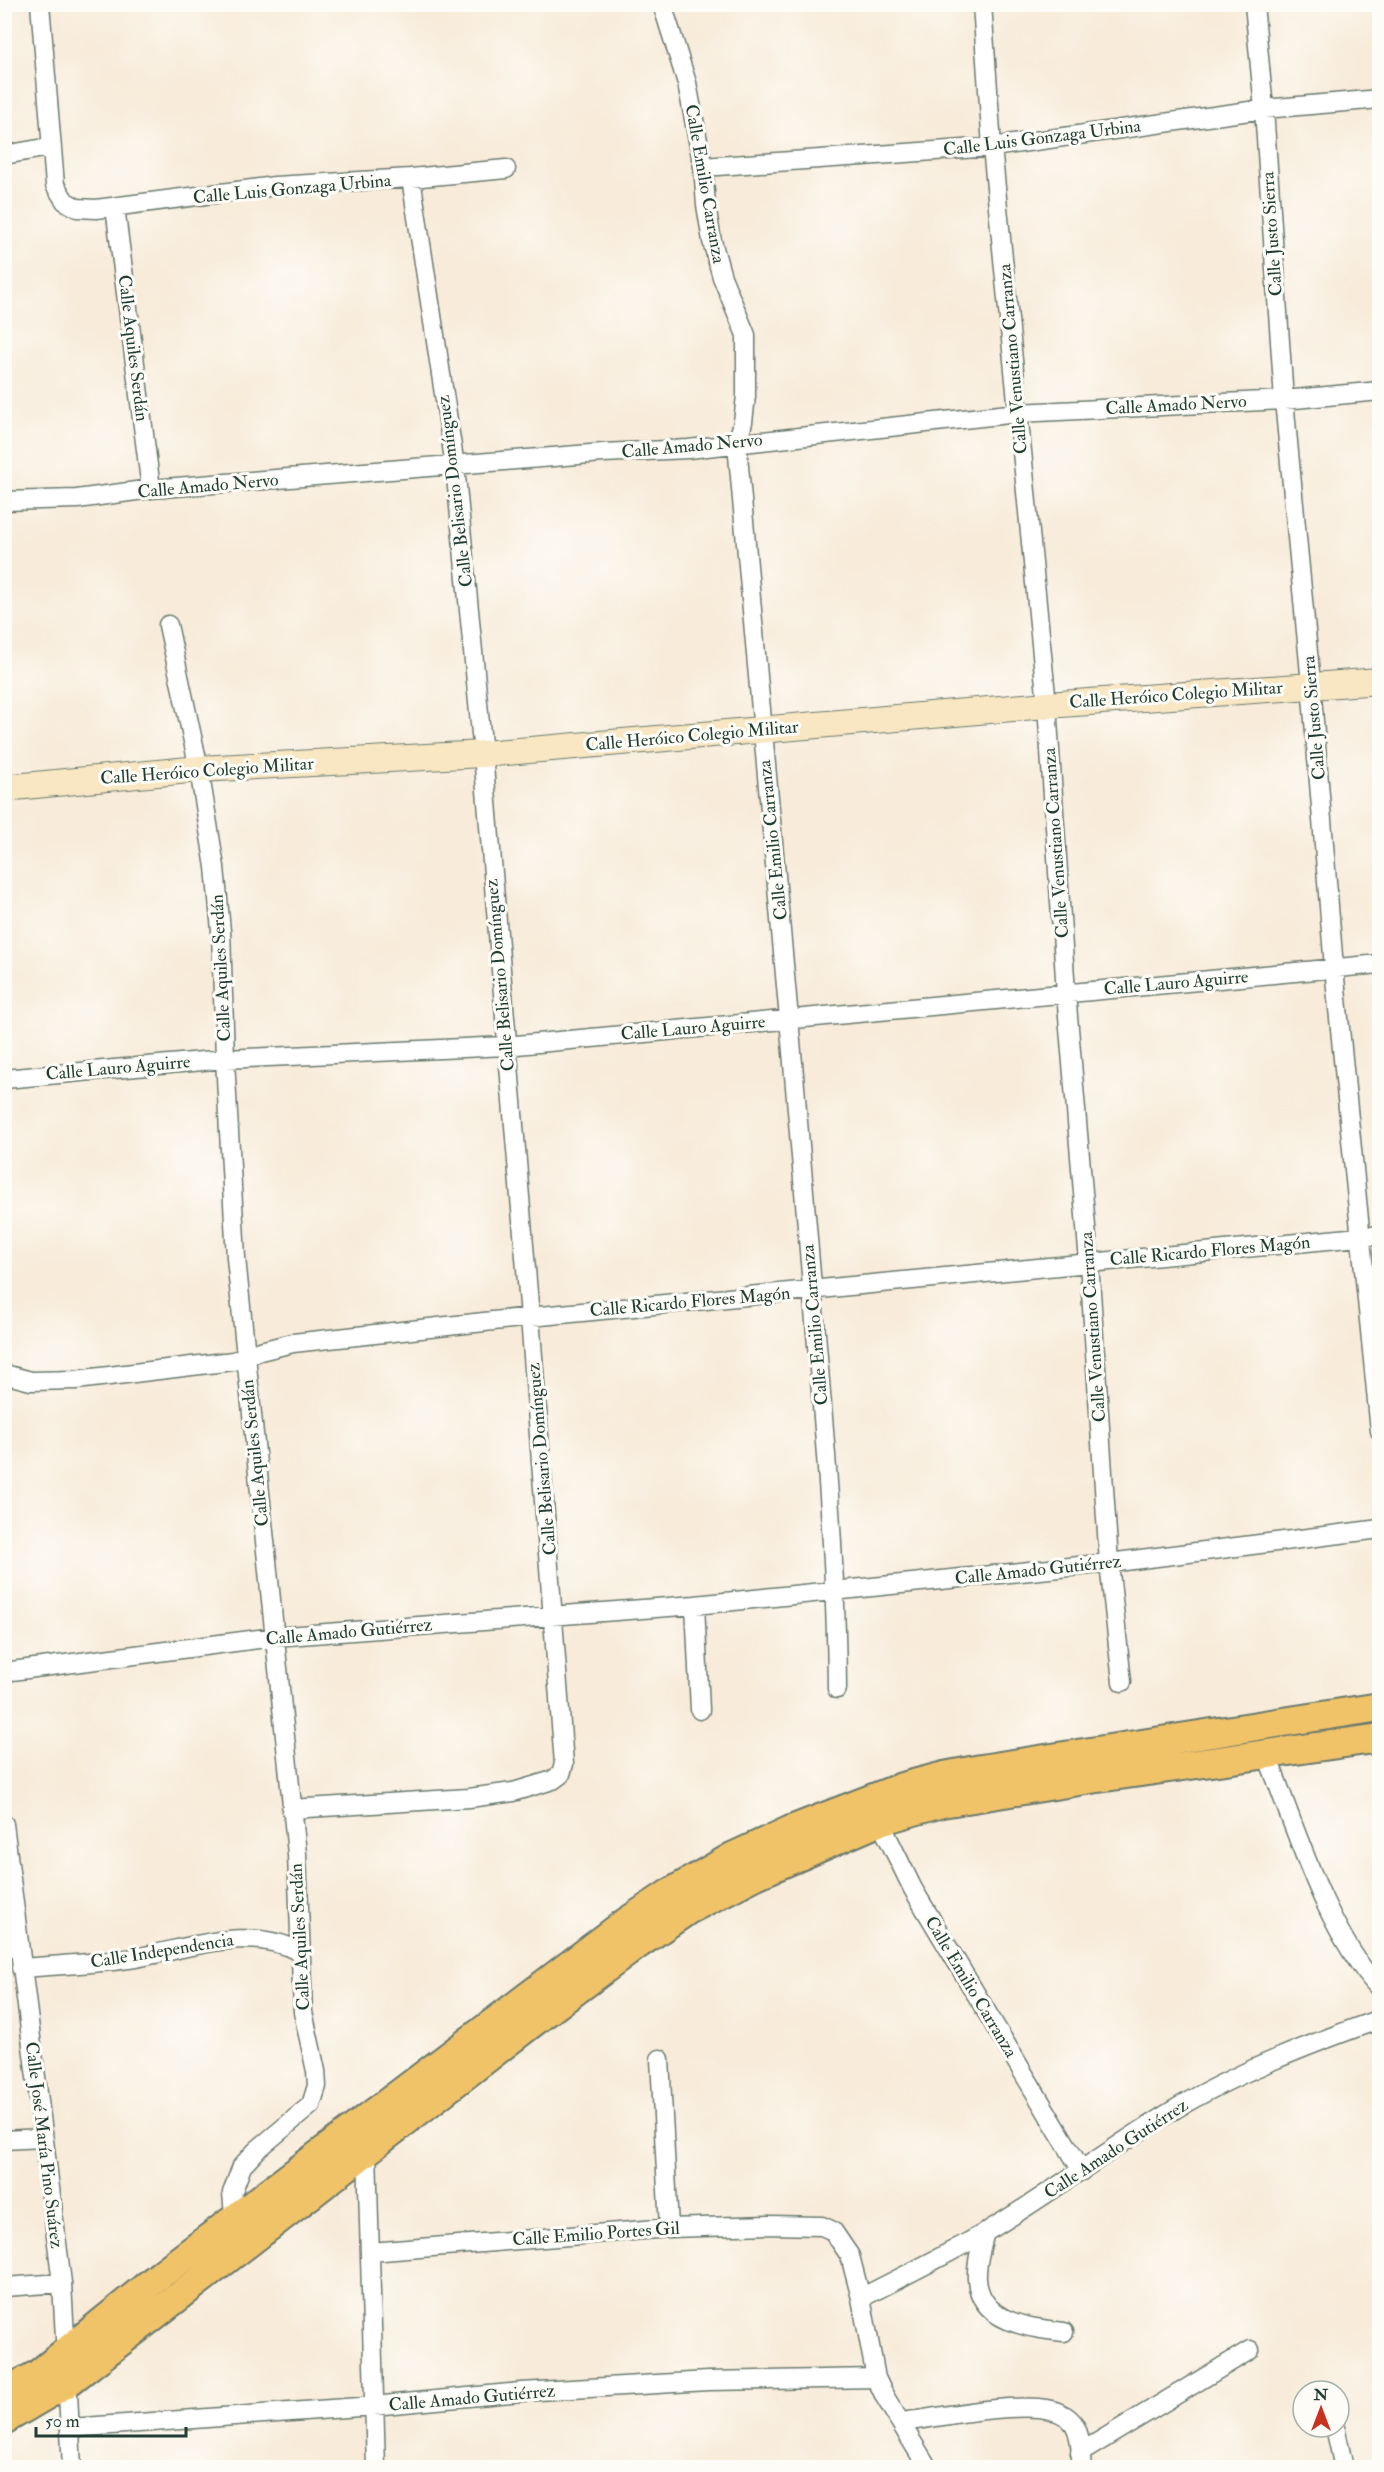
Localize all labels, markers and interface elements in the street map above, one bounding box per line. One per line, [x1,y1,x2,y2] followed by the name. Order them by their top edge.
[680,103,730,266] street label: Calle Emilio Carranza
[942,114,1143,162] street label: Calle Luis Gonzaga Urbina
[192,169,393,209] street label: Calle Luis Gonzaga Urbina
[1256,170,1288,297] street label: Calle Justo Sierra
[993,262,1033,455] street label: Calle Venustiano Carranza
[113,273,153,423] street label: Calle Aquiles Serdán
[1105,390,1248,420] street label: Calle Amado Nervo
[432,394,478,588] street label: Calle Belisario Domínguez
[621,428,764,464] street label: Calle Amado Nervo
[137,468,280,504] street label: Calle Amado Nervo
[1297,654,1331,781] street label: Calle Justo Sierra
[1068,676,1284,714] street label: Calle Heróico Colegio Militar
[584,715,800,757] street label: Calle Heróico Colegio Militar
[1038,746,1074,939] street label: Calle Venustiano Carranza
[99,752,315,790] street label: Calle Heróico Colegio Militar
[753,758,793,921] street label: Calle Emilio Carranza
[480,878,520,1072] street label: Calle Belisario Domínguez
[206,894,236,1042] street label: Calle Aquiles Serdán
[1103,965,1250,1001] street label: Calle Lauro Aguirre
[620,1010,767,1046] street label: Calle Lauro Aguirre
[45,1050,192,1086] street label: Calle Lauro Aguirre
[1075,1230,1111,1423] street label: Calle Venustiano Carranza
[1109,1231,1311,1271] street label: Calle Ricardo Flores Magón
[796,1243,833,1406] street label: Calle Emilio Carranza
[589,1282,791,1322] street label: Calle Ricardo Flores Magón
[522,1362,562,1556] street label: Calle Belisario Domínguez
[236,1378,274,1528] street label: Calle Aquiles Serdán
[954,1550,1123,1590] street label: Calle Amado Gutiérrez
[265,1613,434,1651] street label: Calle Amado Gutiérrez
[285,1863,315,2011] street label: Calle Aquiles Serdán
[920,1912,1023,2063] street label: Calle Emilio Carranza
[89,1928,236,1974] street label: Calle Independencia
[20,2040,68,2250] street label: Calle José María Pino Suárez
[1040,2094,1193,2204] street label: Calle Amado Gutiérrez
[512,2217,681,2251] street label: Calle Emilio Portes Gil
[388,2379,557,2417] street label: Calle Amado Gutiérrez
[1291,2379,1351,2439] north arrow
[1313,2385,1329,2405] text: N
[36,2400,186,2438] scale bar
[45,2410,80,2433] text: 50 m

